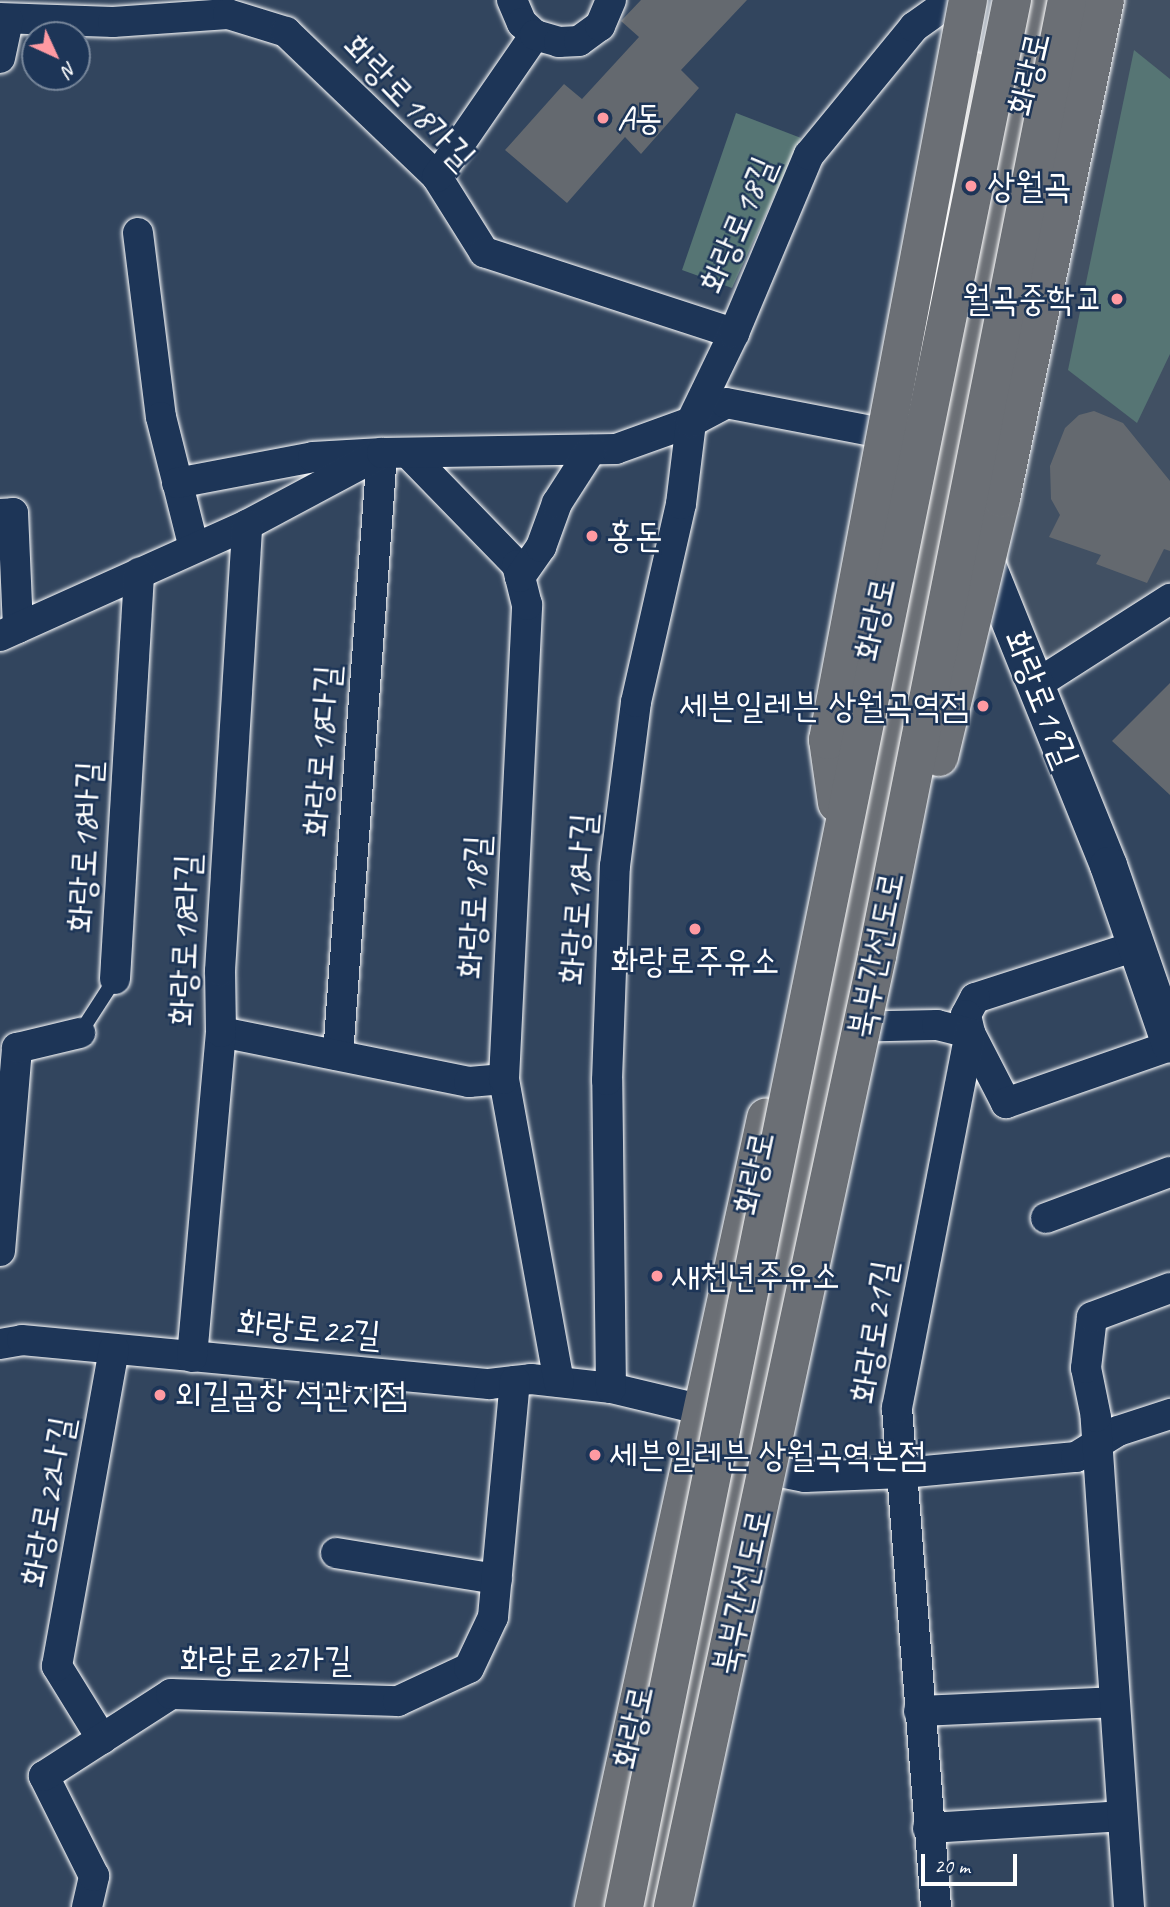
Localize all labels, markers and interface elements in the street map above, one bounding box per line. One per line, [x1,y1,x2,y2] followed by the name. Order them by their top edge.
[21,21,91,91] north arrow
[334,25,484,179] street label: 화랑로18가길
[999,28,1059,120] street label: 화랑로
[57,57,82,82] text: N
[617,97,663,139] place label: A동
[595,110,611,126] marker: A동
[691,150,785,300] street label: 화랑로18길
[987,165,1071,207] place label: 상월곡
[961,176,981,196] marker: 상월곡
[962,278,1103,320] place label: 월곡중학교
[1109,291,1125,307] marker: 월곡중학교
[606,515,662,557] place label: 홍돈
[584,528,600,544] marker: 홍돈
[846,573,904,665] street label: 화랑로
[995,624,1087,774] street label: 화랑로19길
[295,664,349,838] street label: 화랑로18다길
[679,685,969,727] place label: 세븐일레븐 상월곡역점
[975,698,991,714] marker: 세븐일레븐 상월곡역점
[60,760,110,934] street label: 화랑로18바길
[551,812,605,986] street label: 화랑로18나길
[449,834,499,980] street label: 화랑로18길
[161,853,209,1027] street label: 화랑로18라길
[839,868,913,1042] street label: 북부간선도로
[687,921,703,937] marker: 화랑로주유소
[611,940,779,982] place label: 화랑로주유소
[725,1127,783,1219] street label: 화랑로
[671,1255,840,1297] place label: 새천년주유소
[842,1258,906,1406] street label: 화랑로21길
[649,1268,665,1284] marker: 새천년주유소
[235,1302,383,1356] street label: 화랑로22길
[174,1374,408,1416] place label: 외길곱창 석관지점
[152,1387,168,1403] marker: 외길곱창 석관지점
[12,1414,84,1590] street label: 화랑로22나길
[609,1434,927,1476] place label: 세븐일레븐 상월곡역본점
[587,1447,603,1463] marker: 세븐일레븐 상월곡역본점
[704,1505,780,1679] street label: 북부간선도로
[180,1639,352,1681] street label: 화랑로22가길
[604,1681,662,1773] street label: 화랑로
[925,1840,1021,1884] scale bar
[934,1853,970,1879] text: 20 m

